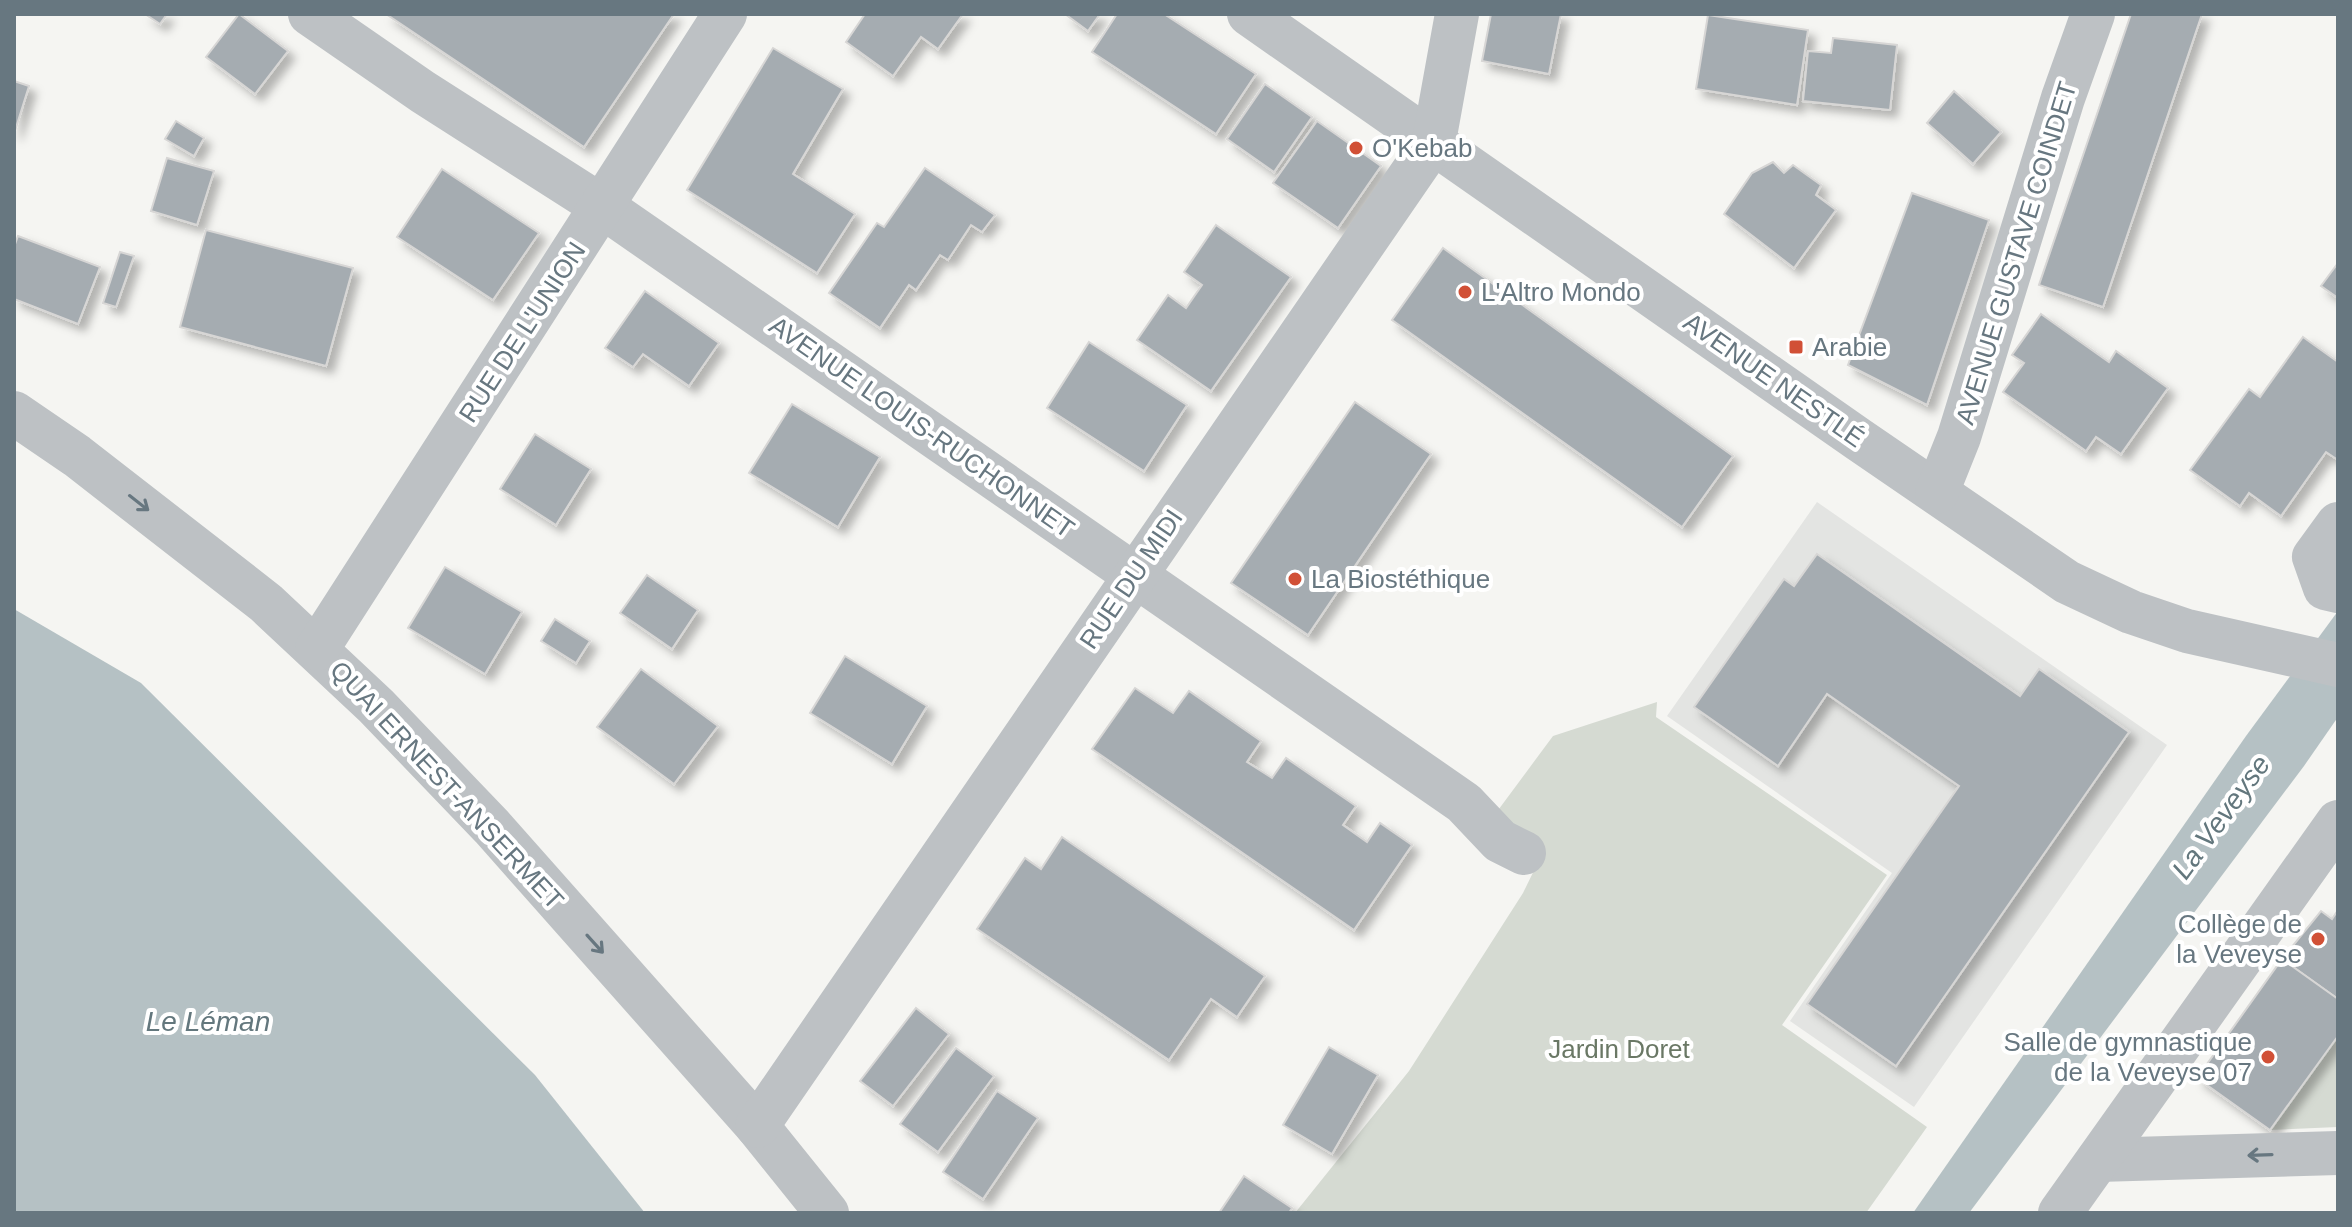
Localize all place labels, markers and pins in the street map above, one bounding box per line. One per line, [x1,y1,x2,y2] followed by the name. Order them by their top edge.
[1372,133,1472,163] place label: O'Kebab
[1347,139,1365,157] marker: O'Kebab
[1481,277,1641,307] place label: L'Altro Mondo
[1456,283,1474,301] marker: L'Altro Mondo
[1812,332,1887,362] place label: Arabie
[1787,338,1805,356] marker: Arabie
[1311,564,1490,594] place label: La Biostéthique
[1286,570,1304,588] marker: La Biostéthique
[2176,909,2302,969] place label: Collège de la Veveyse
[2309,930,2327,948] marker: Collège de la Veveyse
[2003,1027,2252,1087] place label: Salle de gymnastique de la Veveyse 07
[2259,1048,2277,1066] marker: Salle de gymnastique de la Veveyse 07

